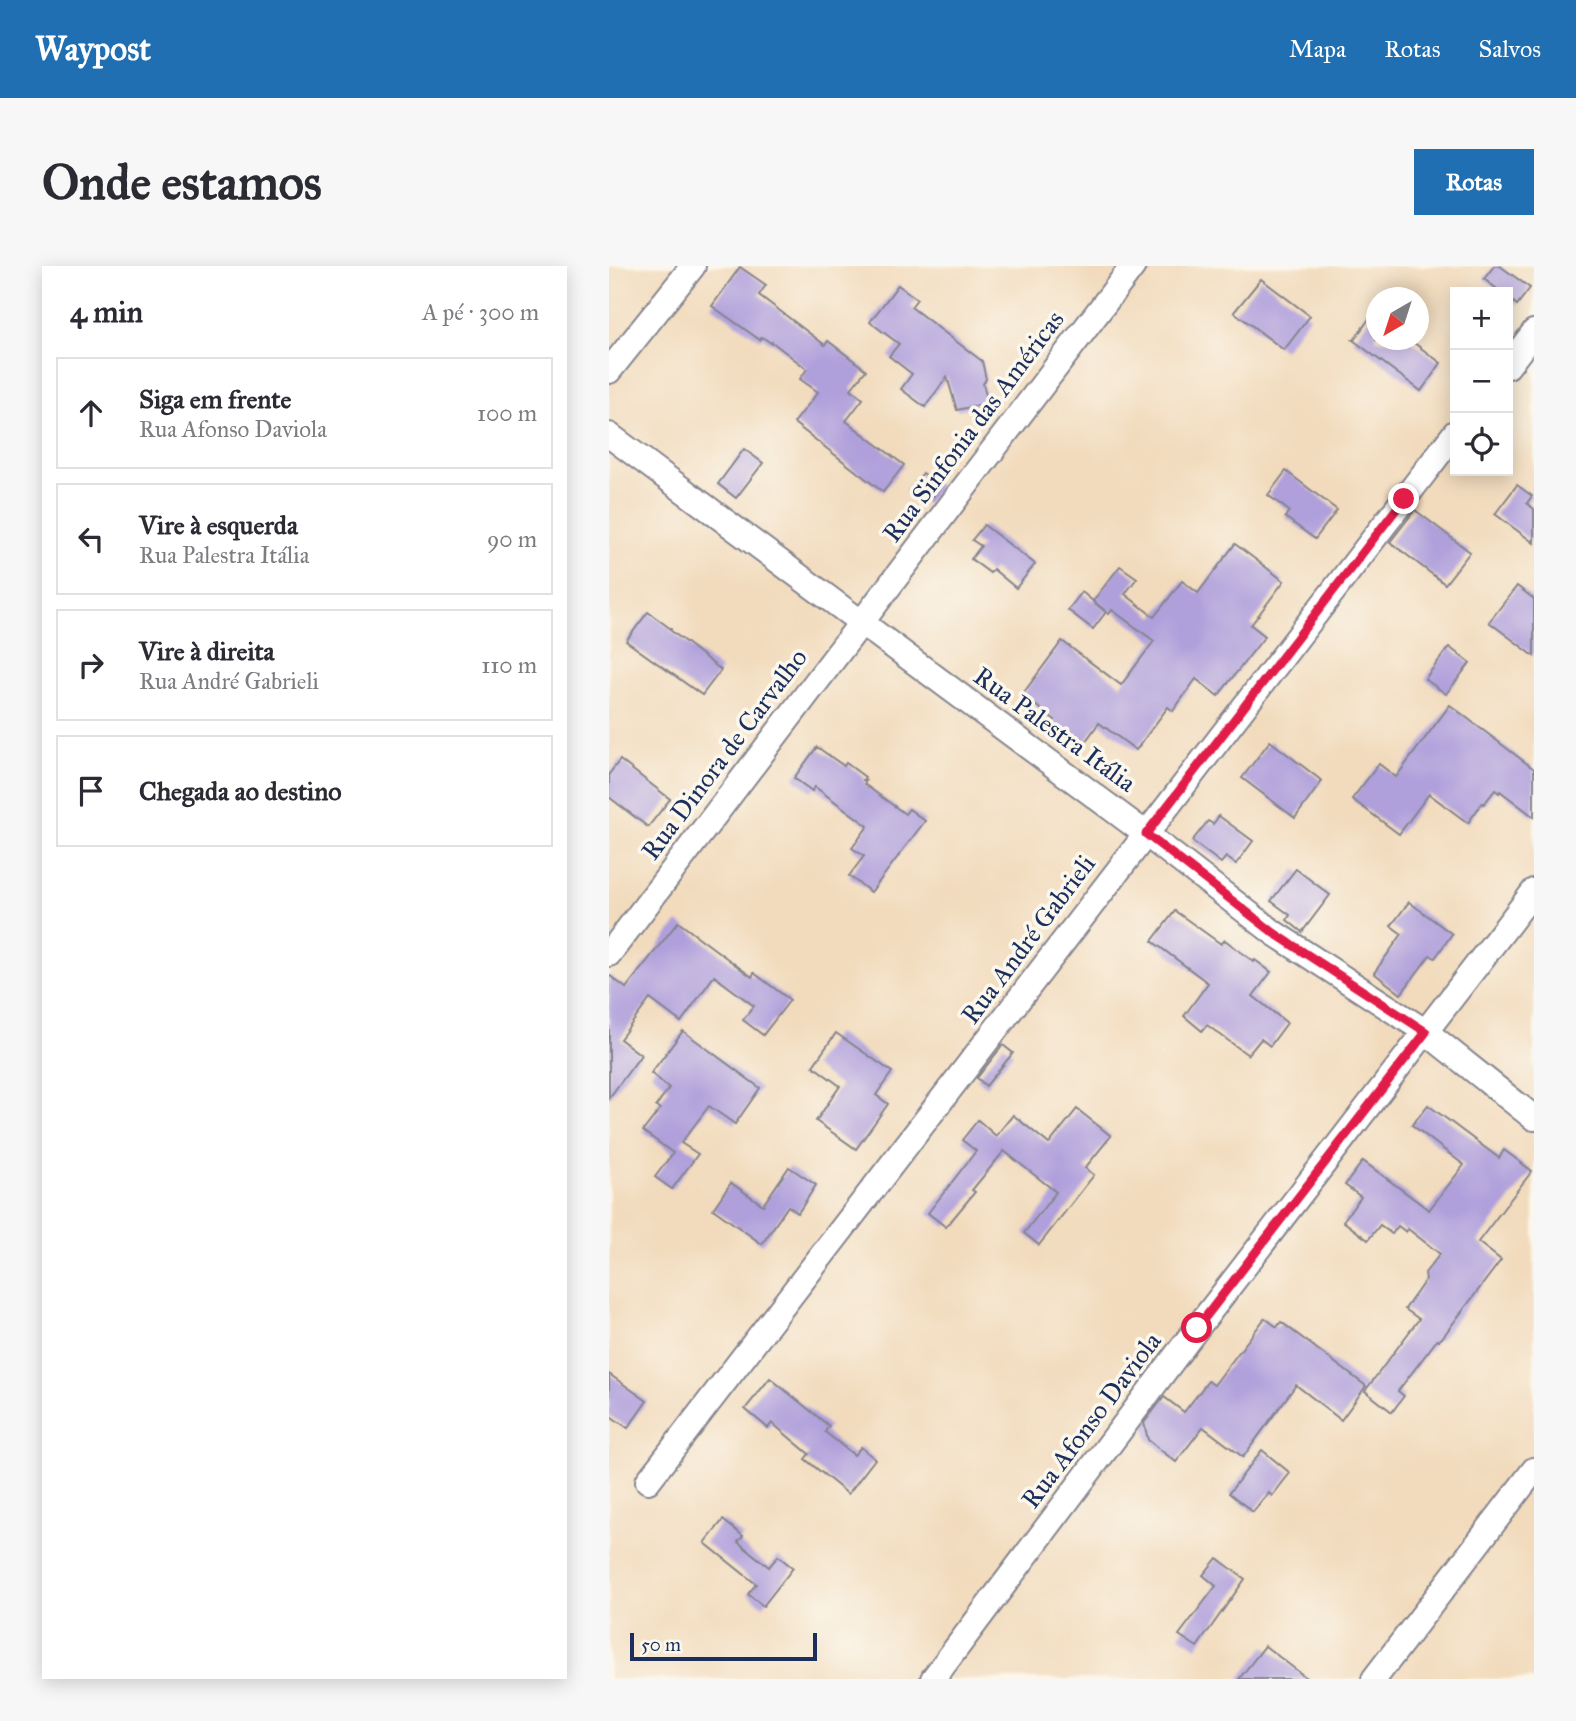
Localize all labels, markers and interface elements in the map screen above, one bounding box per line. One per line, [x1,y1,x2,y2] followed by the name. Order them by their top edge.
[35,29,151,69] text: Waypost
[1289,34,1346,64] text: Mapa
[1384,34,1440,64] text: Rotas
[1478,34,1541,64] text: Salvos
[1414,149,1534,215] button: Rotas
[42,153,322,212] text: Onde estamos
[1366,287,1429,350] north arrow
[1450,287,1513,476] map controls
[1450,287,1513,350] button: +
[70,294,143,330] text: 4 min
[422,298,539,326] text: A pé · 300 m
[875,304,1071,548] street label: Rua Sinfonia das Américas
[1450,350,1513,413] button: −
[139,383,291,415] text: Siga em frente
[72,394,110,432] icon: ahead
[477,399,537,427] text: 100 m
[1450,413,1513,476] button: locate
[139,415,327,443] text: Rua Afonso Daviola
[1388,483,1419,514] route end
[139,509,298,541] text: Vire à esquerda
[72,520,110,558] icon: left
[487,525,537,553] text: 90 m
[139,541,309,569] text: Rua Palestra Itália
[139,635,275,667] text: Vire à direita
[634,642,814,866] street label: Rua Dinora de Carvalho
[72,646,110,684] icon: right
[481,651,537,679] text: 110 m
[968,659,1142,799] street label: Rua Palestra Itália
[139,667,319,695] text: Rua André Gabrieli
[72,772,110,810] icon: arrive
[139,775,342,807] text: Chegada ao destino
[954,848,1102,1030] street label: Rua André Gabrieli
[1181,1312,1212,1343] route start
[1014,1326,1168,1514] street label: Rua Afonso Daviola
[630,1630,817,1662] scale bar
[641,1633,681,1656] text: 50 m

